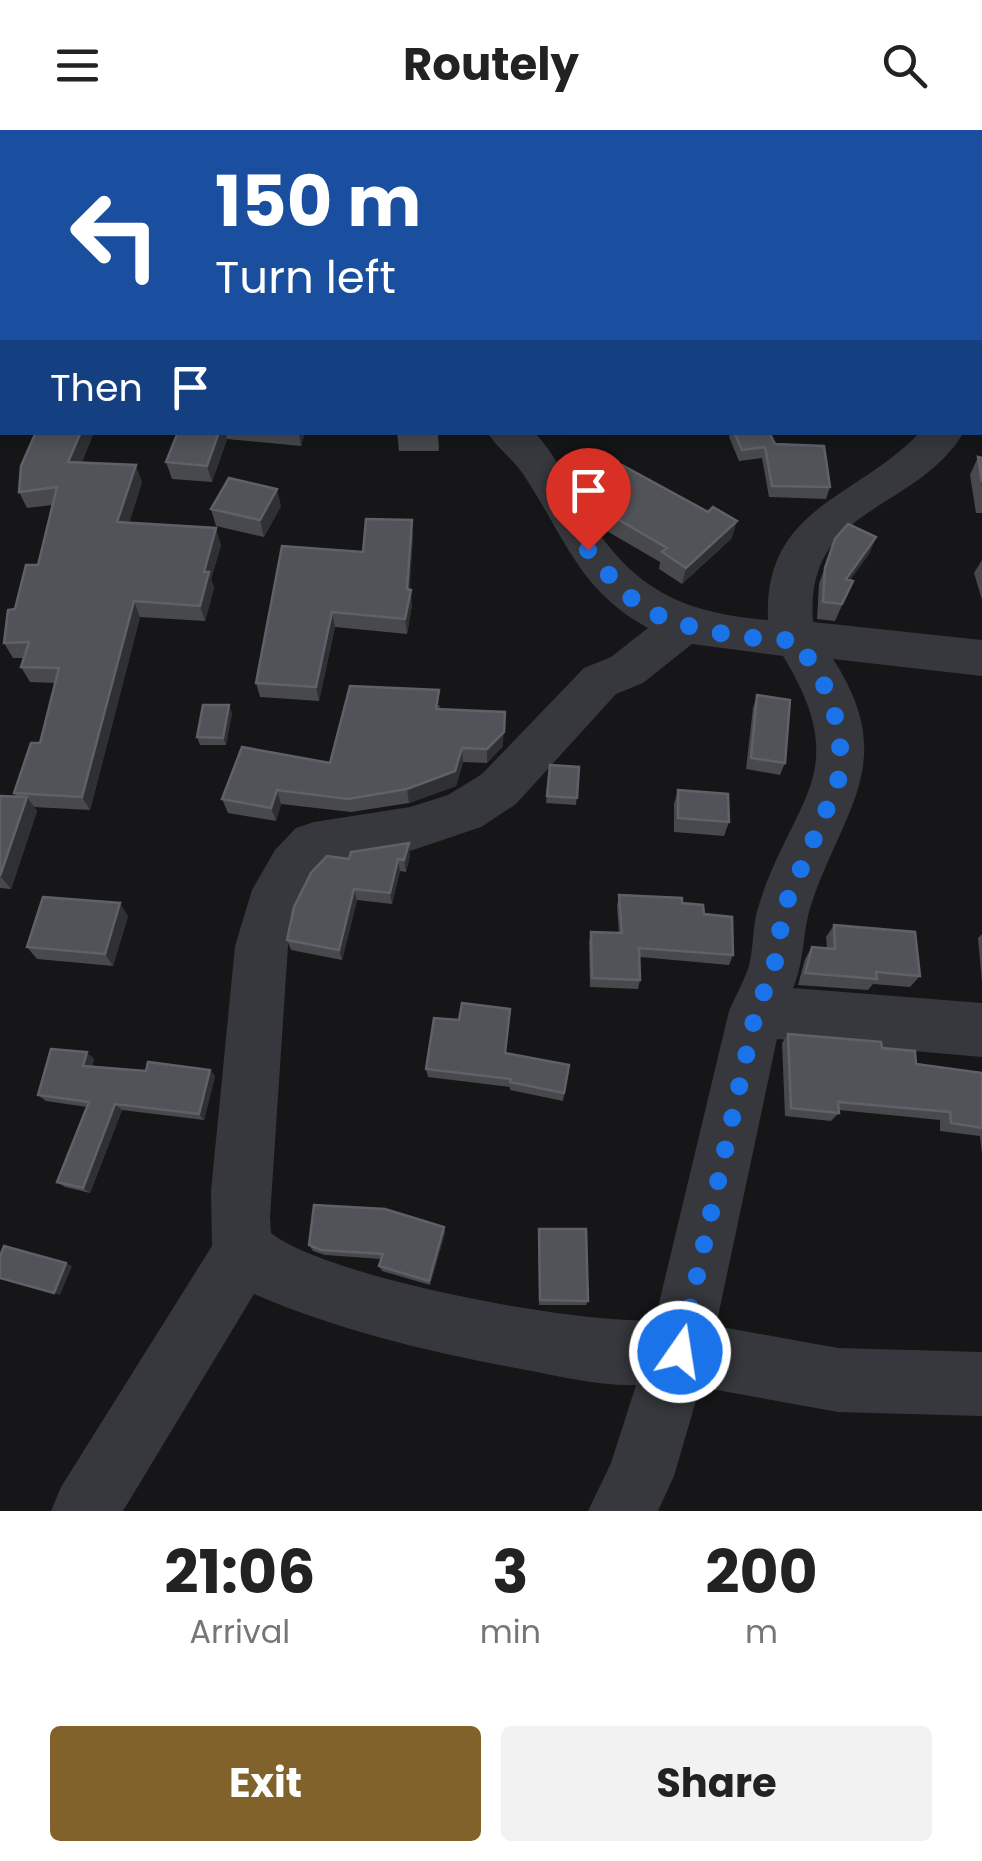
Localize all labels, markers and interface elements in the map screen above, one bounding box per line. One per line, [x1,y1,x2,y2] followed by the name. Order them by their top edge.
[403,33,579,96] text: Routely
[50,38,105,93] icon: menu
[877,38,932,93] icon: search
[215,152,421,251] text: 150 m
[50,170,180,300] icon: left
[215,246,396,309] text: Turn left
[163,360,218,415] icon: arrive
[50,361,143,414] text: Then
[546,448,631,551] pin
[561,463,616,518] icon: arrive
[628,1300,732,1404] position arrow
[164,1530,315,1614] text: 21:06
[492,1530,528,1614] text: 3
[705,1530,818,1614] text: 200
[189,1609,290,1654] text: Arrival
[480,1609,541,1654] text: min
[745,1609,778,1654] text: m
[50,1726,481,1841] button: Exit
[501,1726,932,1841] button: Share

